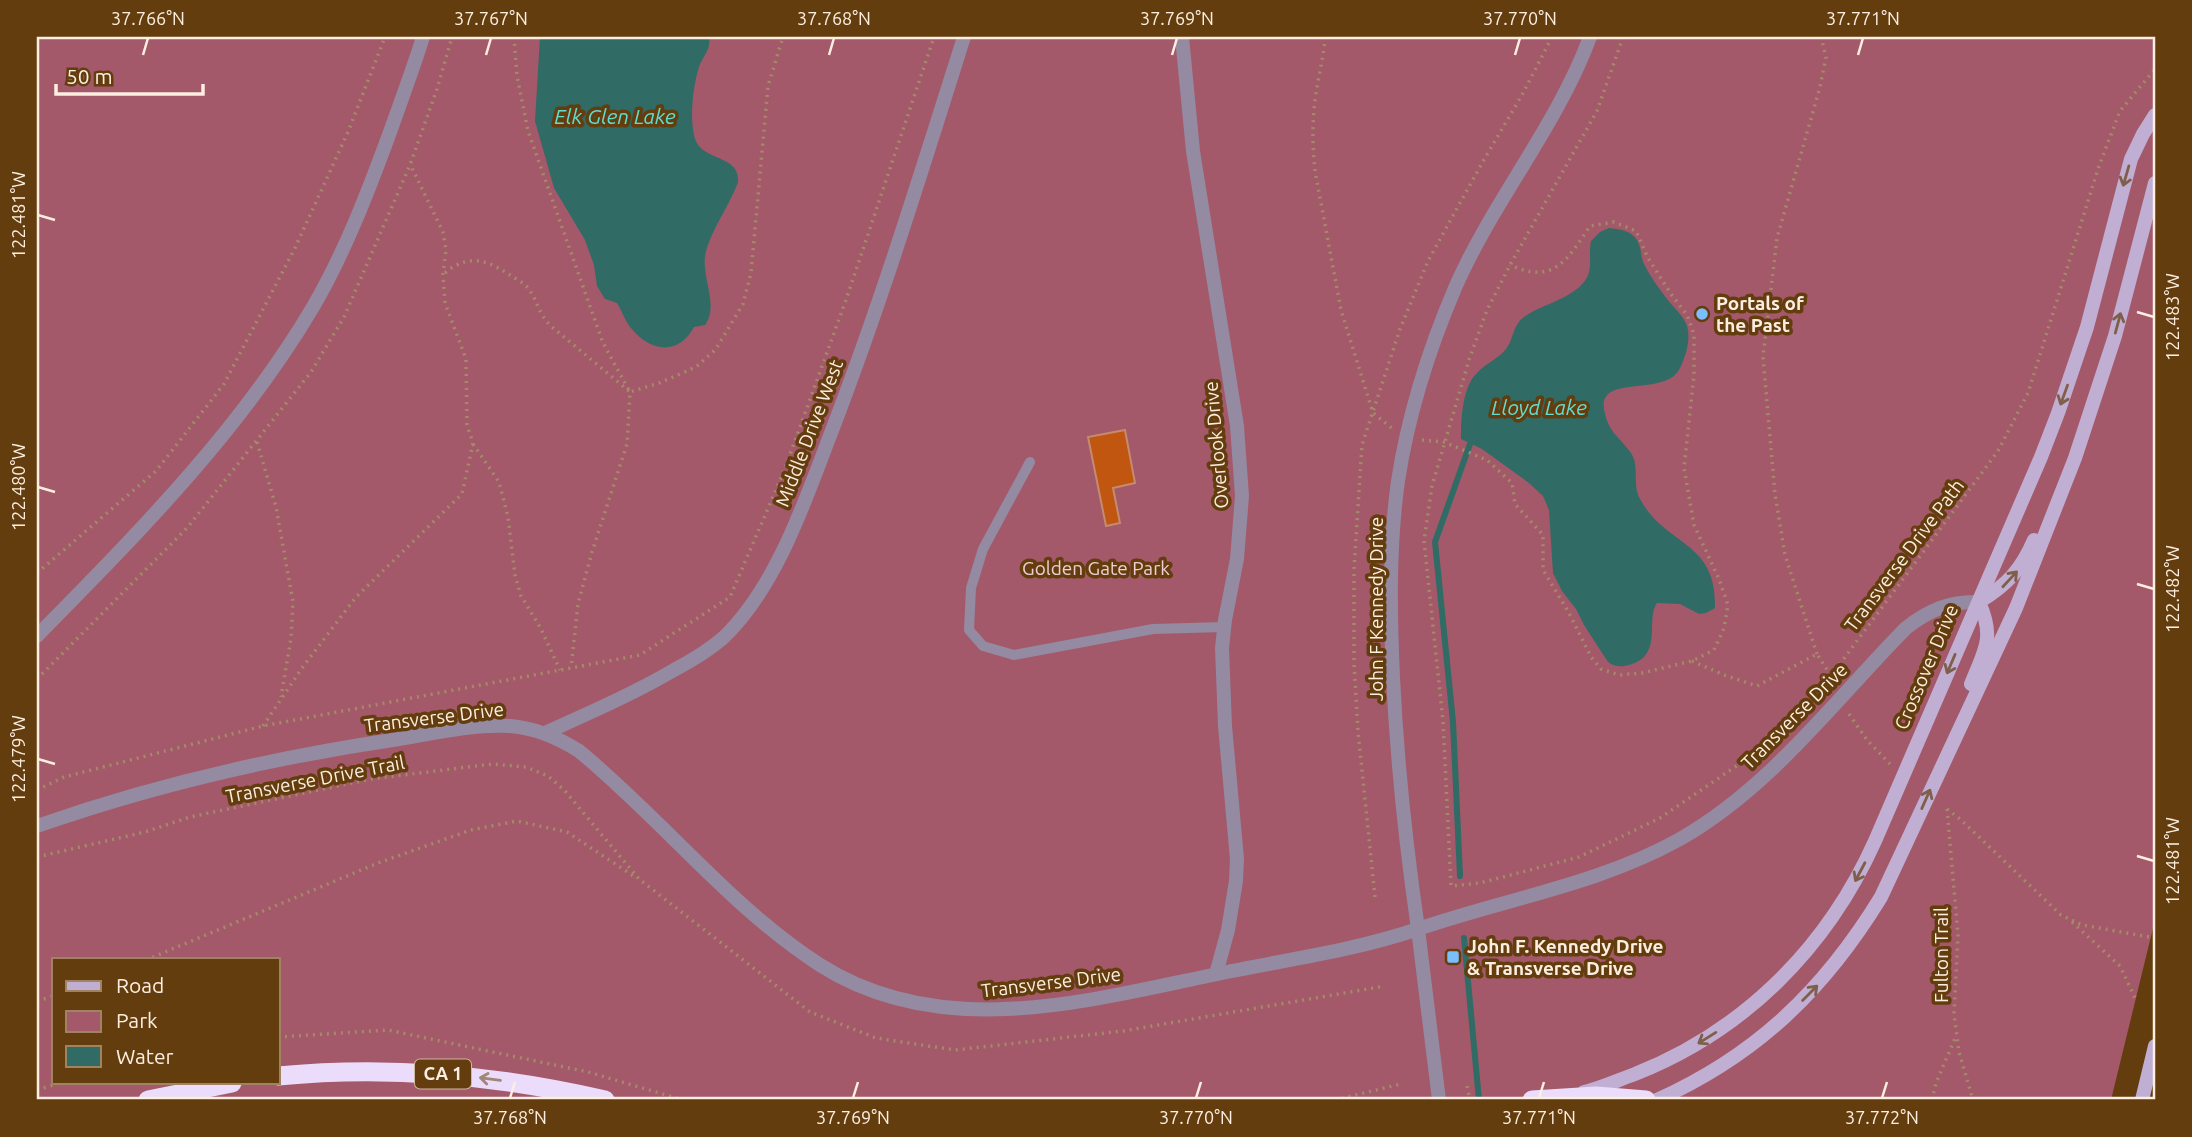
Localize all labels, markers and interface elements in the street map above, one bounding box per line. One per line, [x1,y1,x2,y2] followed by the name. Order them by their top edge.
[111,8,185,28] text: 37.766°N
[454,8,528,28] text: 37.767°N
[797,8,871,28] text: 37.768°N
[1140,8,1214,28] text: 37.769°N
[1483,8,1557,28] text: 37.770°N
[1826,8,1900,28] text: 37.771°N
[56,52,203,96] scale bar
[66,64,113,88] text: 50 m
[554,104,676,128] water label: Elk Glen Lake
[2119,165,2132,187] one-way arrow
[8,171,28,259] text: 122.481°W
[2162,273,2182,361] text: 122.483°W
[1716,292,1804,336] place label: Portals of the Past
[1694,306,1710,322] marker: Portals of the Past
[2113,312,2126,334] one-way arrow
[771,356,847,510] street label: Middle Drive West
[1199,380,1233,510] street label: Overlook Drive
[2057,383,2069,405] one-way arrow
[1491,395,1587,419] water label: Lloyd Lake
[8,443,28,531] text: 122.480°W
[1840,475,1968,635] street label: Transverse Drive Path
[1365,517,1387,701] street label: John F Kennedy Drive
[2162,545,2182,633] text: 122.482°W
[1022,557,1170,579] park label: Golden Gate Park
[2001,571,2018,588] one-way arrow
[1890,601,1962,733] street label: Crossover Drive
[1944,653,1957,674] one-way arrow
[1736,658,1852,774] street label: Transverse Drive
[363,697,505,737] street label: Transverse Drive
[8,715,28,803] text: 122.479°W
[224,751,406,807] street label: Transverse Drive Trail
[1920,789,1933,810] one-way arrow
[2162,817,2182,905] text: 122.481°W
[1853,862,1867,882] one-way arrow
[1930,907,1952,1003] street label: Fulton Trail
[1467,935,1664,979] place label: John F. Kennedy Drive & Transverse Drive
[1445,949,1461,965] marker: John F. Kennedy Drive & Transverse Drive
[52,958,280,1084] legend
[980,962,1122,1002] street label: Transverse Drive
[116,973,164,997] text: Road
[1801,985,1818,1002] one-way arrow
[116,1008,158,1032] text: Park
[1698,1031,1718,1045] one-way arrow
[116,1044,174,1068] text: Water
[415,1059,471,1088] road number: CA 1
[479,1072,502,1085] one-way arrow
[473,1107,547,1127] text: 37.768°N
[816,1107,890,1127] text: 37.769°N
[1159,1107,1233,1127] text: 37.770°N
[1502,1107,1576,1127] text: 37.771°N
[1845,1107,1919,1127] text: 37.772°N

